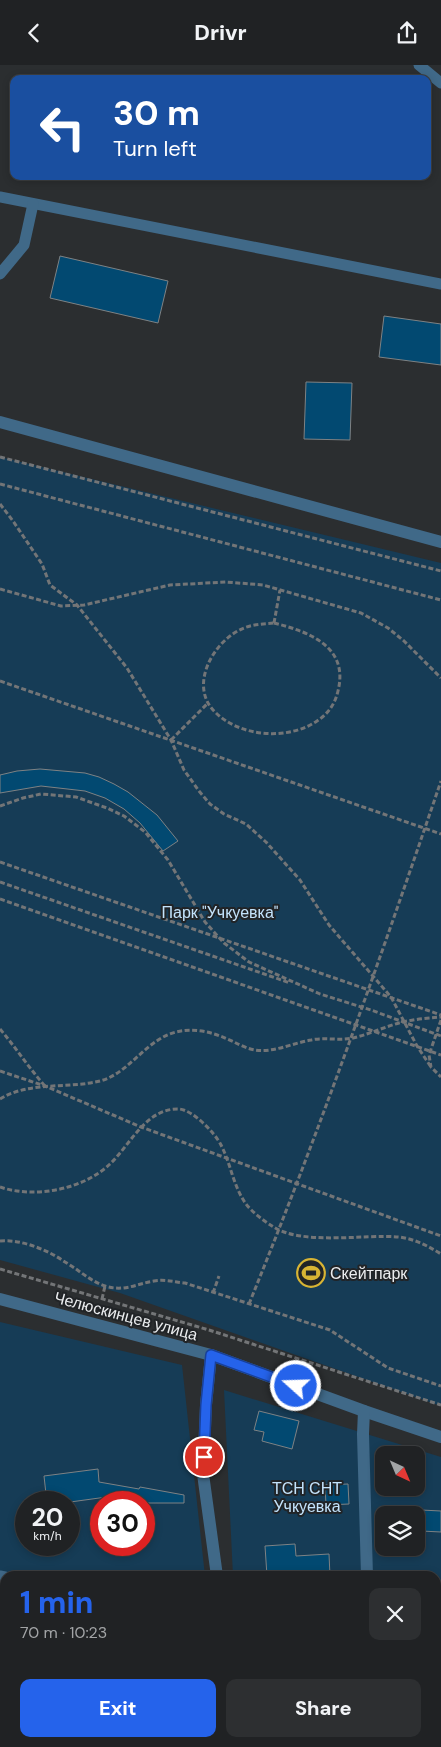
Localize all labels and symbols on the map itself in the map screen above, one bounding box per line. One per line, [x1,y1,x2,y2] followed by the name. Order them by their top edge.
[161,902,279,923] park label: Парк "Учкуевка"
[296,1258,326,1288] sports icon: Скейтпарк
[330,1263,408,1284] place label: Скейтпарк
[52,1287,200,1345] street label: Челюскинцев улица
[269,1359,321,1411] position arrow
[183,1436,225,1478] pin
[375,1446,425,1496] north arrow
[272,1478,342,1517] park label: ТСН СНТ Учкуевка
[90,1491,155,1556] speed limit sign: 30

